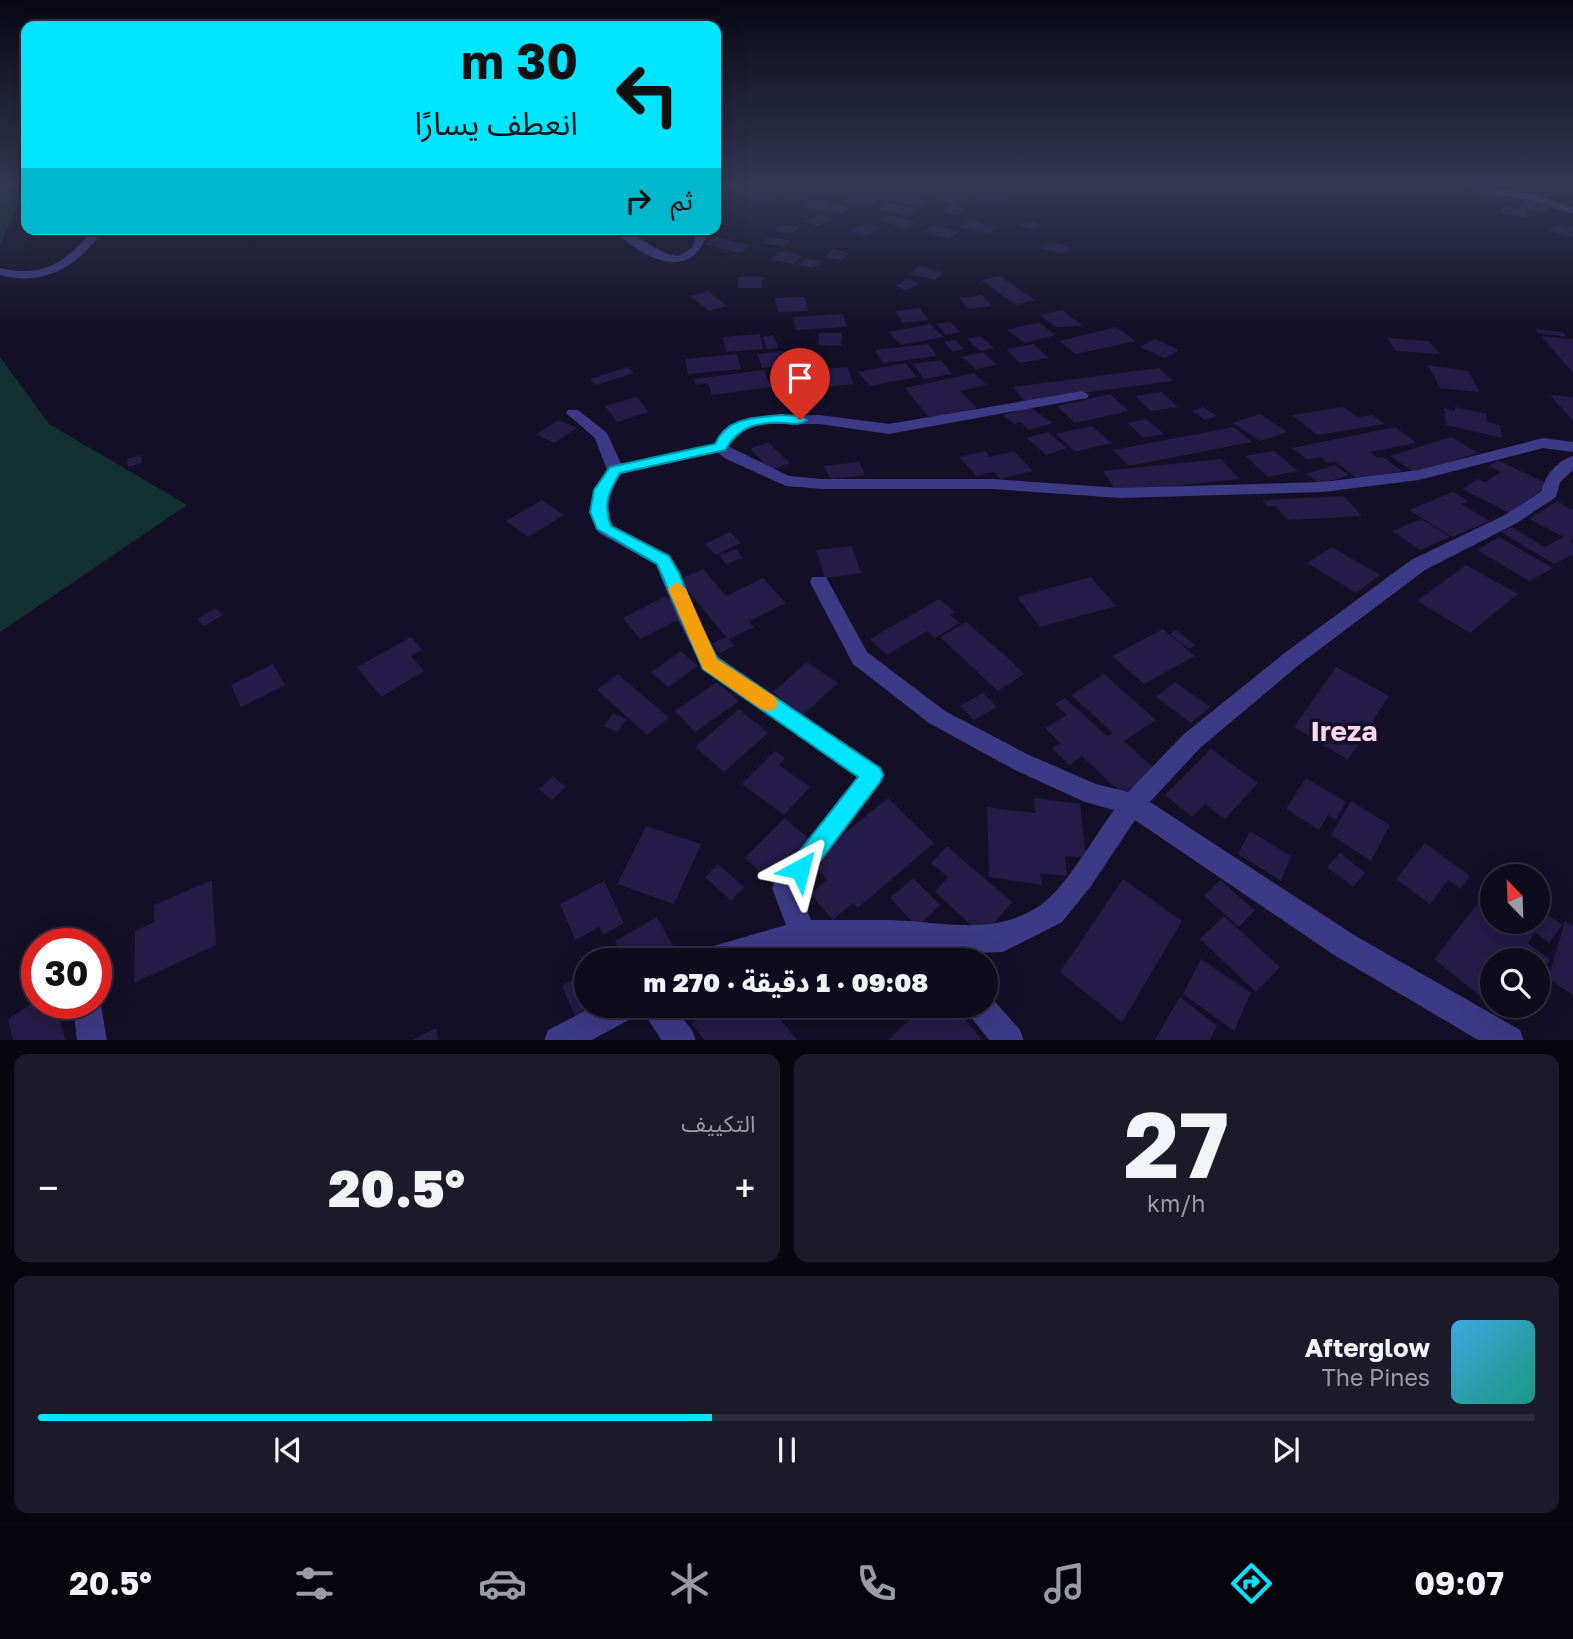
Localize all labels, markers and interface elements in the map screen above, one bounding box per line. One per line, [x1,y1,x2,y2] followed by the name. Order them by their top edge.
[461,31,578,90] text: 30 m
[602,49,693,140] icon: left
[415,104,578,142] text: انعطف يسارًا
[619,182,657,220] icon: right
[671,185,693,216] text: ثم
[770,348,830,420] pin
[781,359,819,397] icon: arrive
[1311,714,1377,747] district label: Ireza
[763,832,837,906] position arrow
[1480,864,1550,934] north arrow
[1480,864,1550,1018] map controls
[21,928,112,1019] speed limit sign: 30
[1480,948,1550,1018] button: search
[644,967,928,998] text: 09:08 · 1 دقيقة · 270 m
[1124,1089,1229,1198] text: 27
[681,1109,756,1137] text: التكييف
[328,1156,465,1218] text: 20.5°
[38,1165,59,1210] text: −
[735,1165,755,1210] text: +
[1147,1189,1206,1217] text: km/h
[1305,1332,1430,1363] text: Afterglow
[1322,1363,1430,1391] text: The Pines
[269,1431,307,1469] icon: previous
[768,1431,806,1469] icon: pause
[1267,1431,1305,1469] icon: next
[290,1559,339,1608] icon: filters
[478,1559,527,1608] icon: car
[665,1559,714,1608] icon: climate
[852,1559,901,1608] icon: phone
[1040,1559,1089,1608] icon: music
[1227,1559,1276,1608] icon: directions
[69,1564,152,1602] text: 20.5°
[1414,1564,1504,1602] text: 09:07

